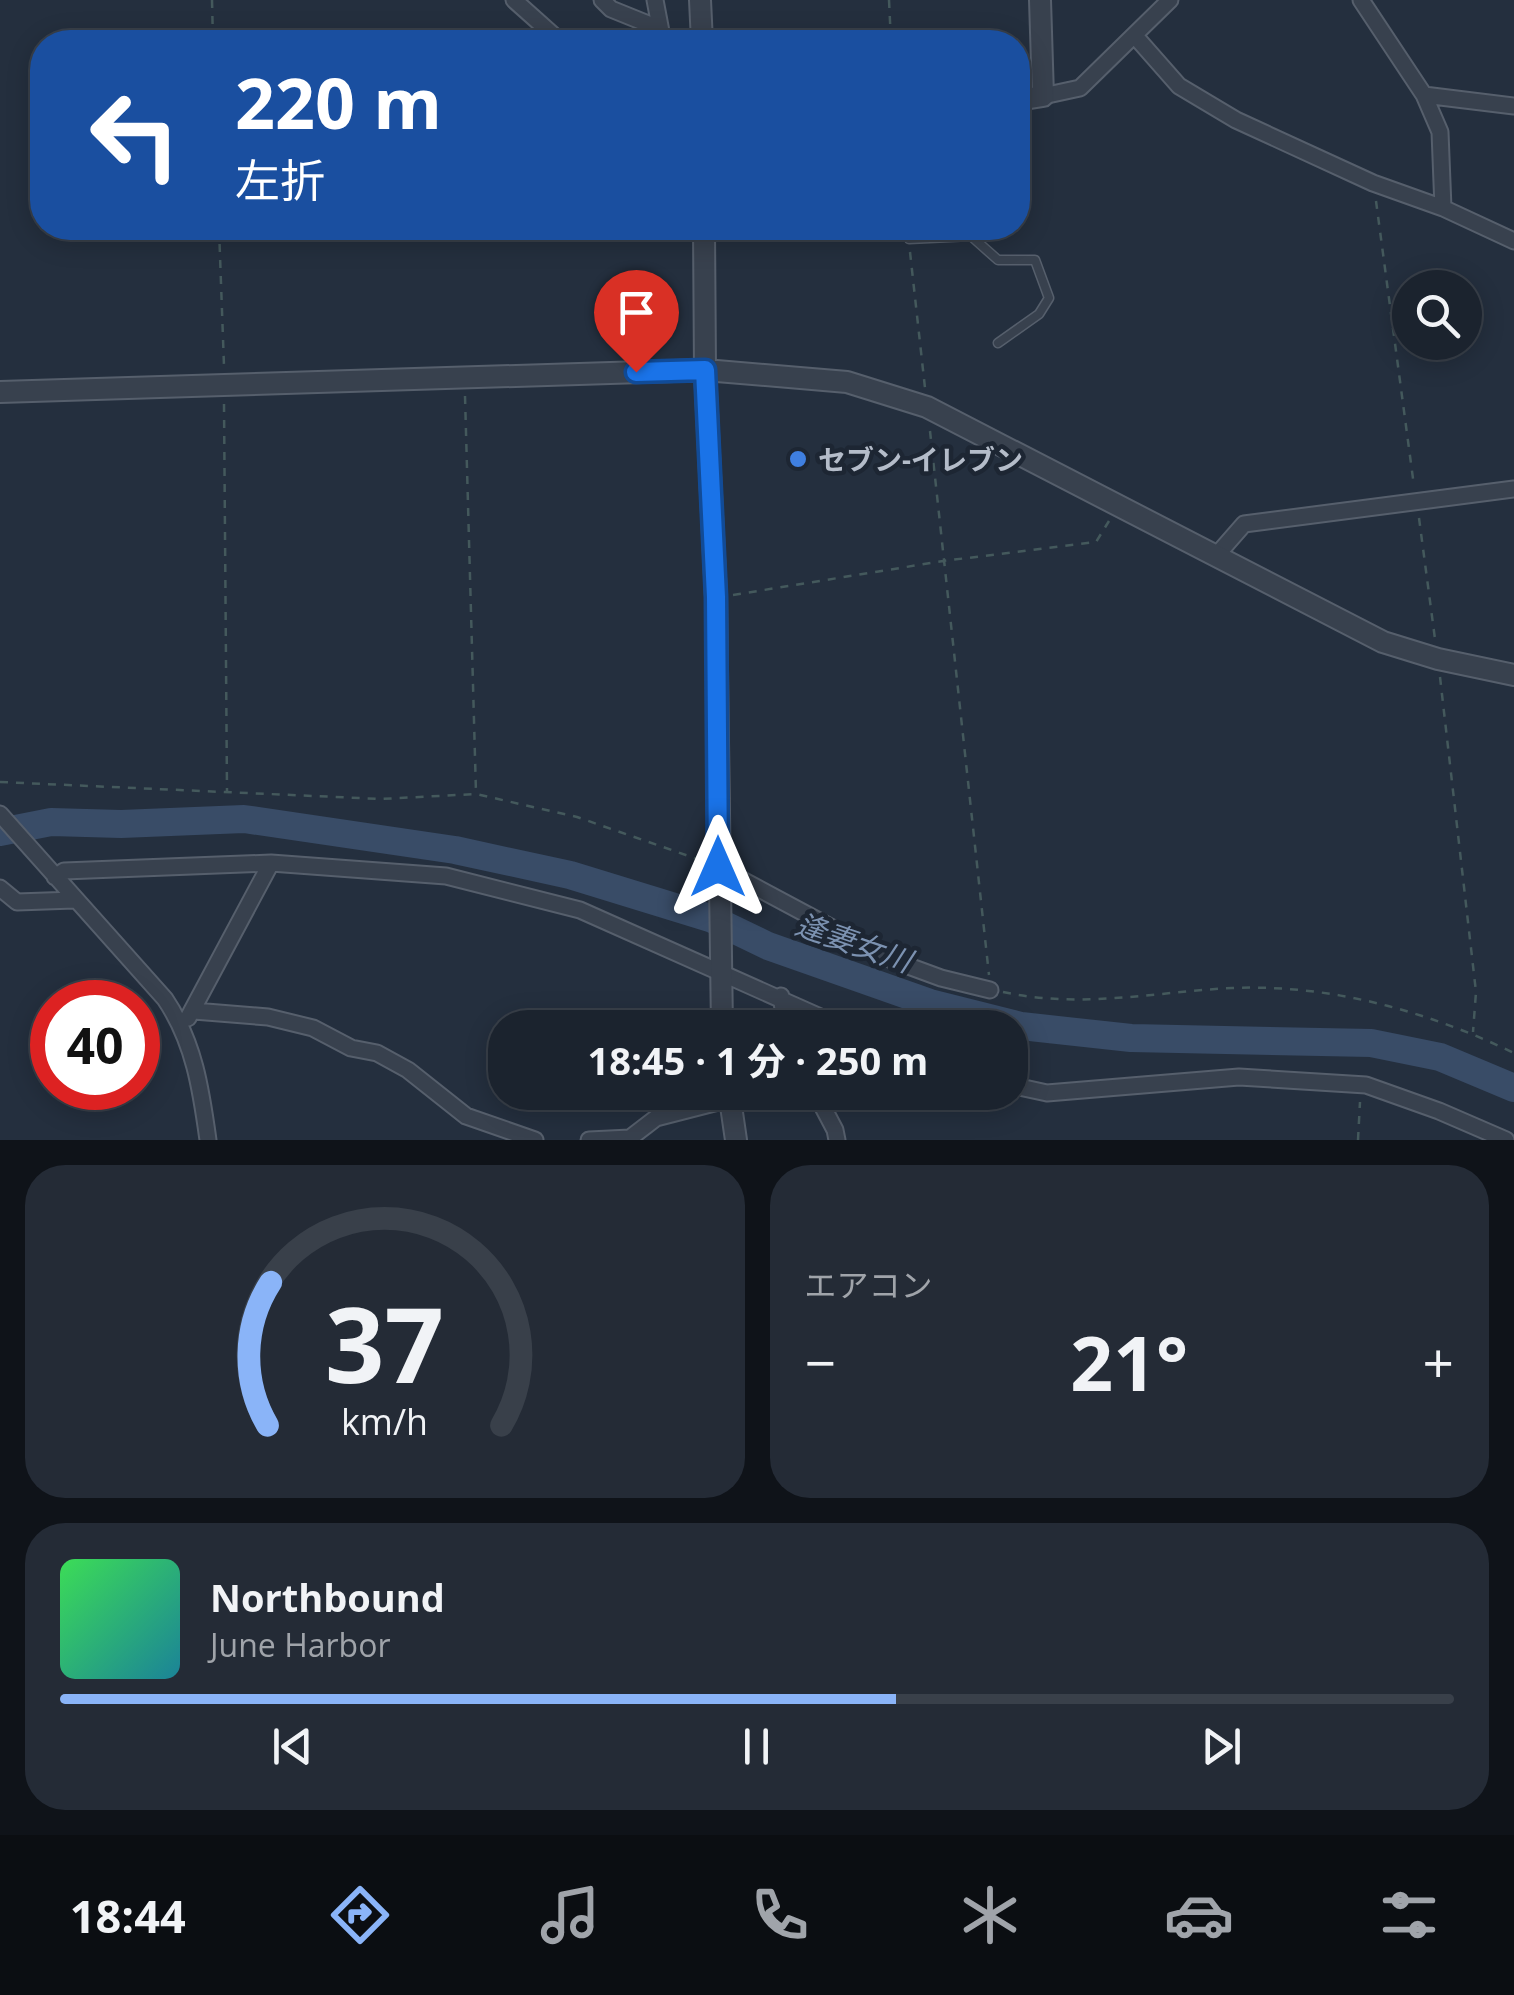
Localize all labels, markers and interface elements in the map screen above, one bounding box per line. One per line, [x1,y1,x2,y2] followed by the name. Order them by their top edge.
[235,54,442,150] text: 220 m
[70,70,200,200] icon: left
[235,149,325,210] text: 左折
[594,270,679,373] pin
[1392,270,1482,360] map controls
[1392,270,1482,360] button: search
[609,285,664,340] icon: arrive
[818,440,1023,478] place label: セブン-イレブン
[787,448,809,470] marker: セブン-イレブン
[666,815,770,919] position arrow
[791,903,920,982] water label: 逢妻女川
[30,980,160,1110] speed limit sign: 40
[588,1034,928,1086] text: 18:45 · 1 分 · 250 m
[805,1263,933,1306] text: エアコン
[325,1272,444,1413] text: 37
[1070,1311,1188,1413] text: 21°
[805,1324,836,1399] text: −
[1423,1324,1454,1399] text: +
[341,1397,428,1445] text: km/h
[210,1571,445,1623] text: Northbound
[210,1623,390,1666] text: June Harbor
[265,1719,320,1774] icon: previous
[729,1719,784,1774] icon: pause
[1194,1719,1249,1774] icon: next
[325,1880,395,1950] icon: directions
[535,1880,605,1950] icon: music
[745,1880,815,1950] icon: phone
[955,1880,1025,1950] icon: climate
[1164,1880,1234,1950] icon: car
[1374,1880,1444,1950] icon: filters
[70,1885,186,1946] text: 18:44

